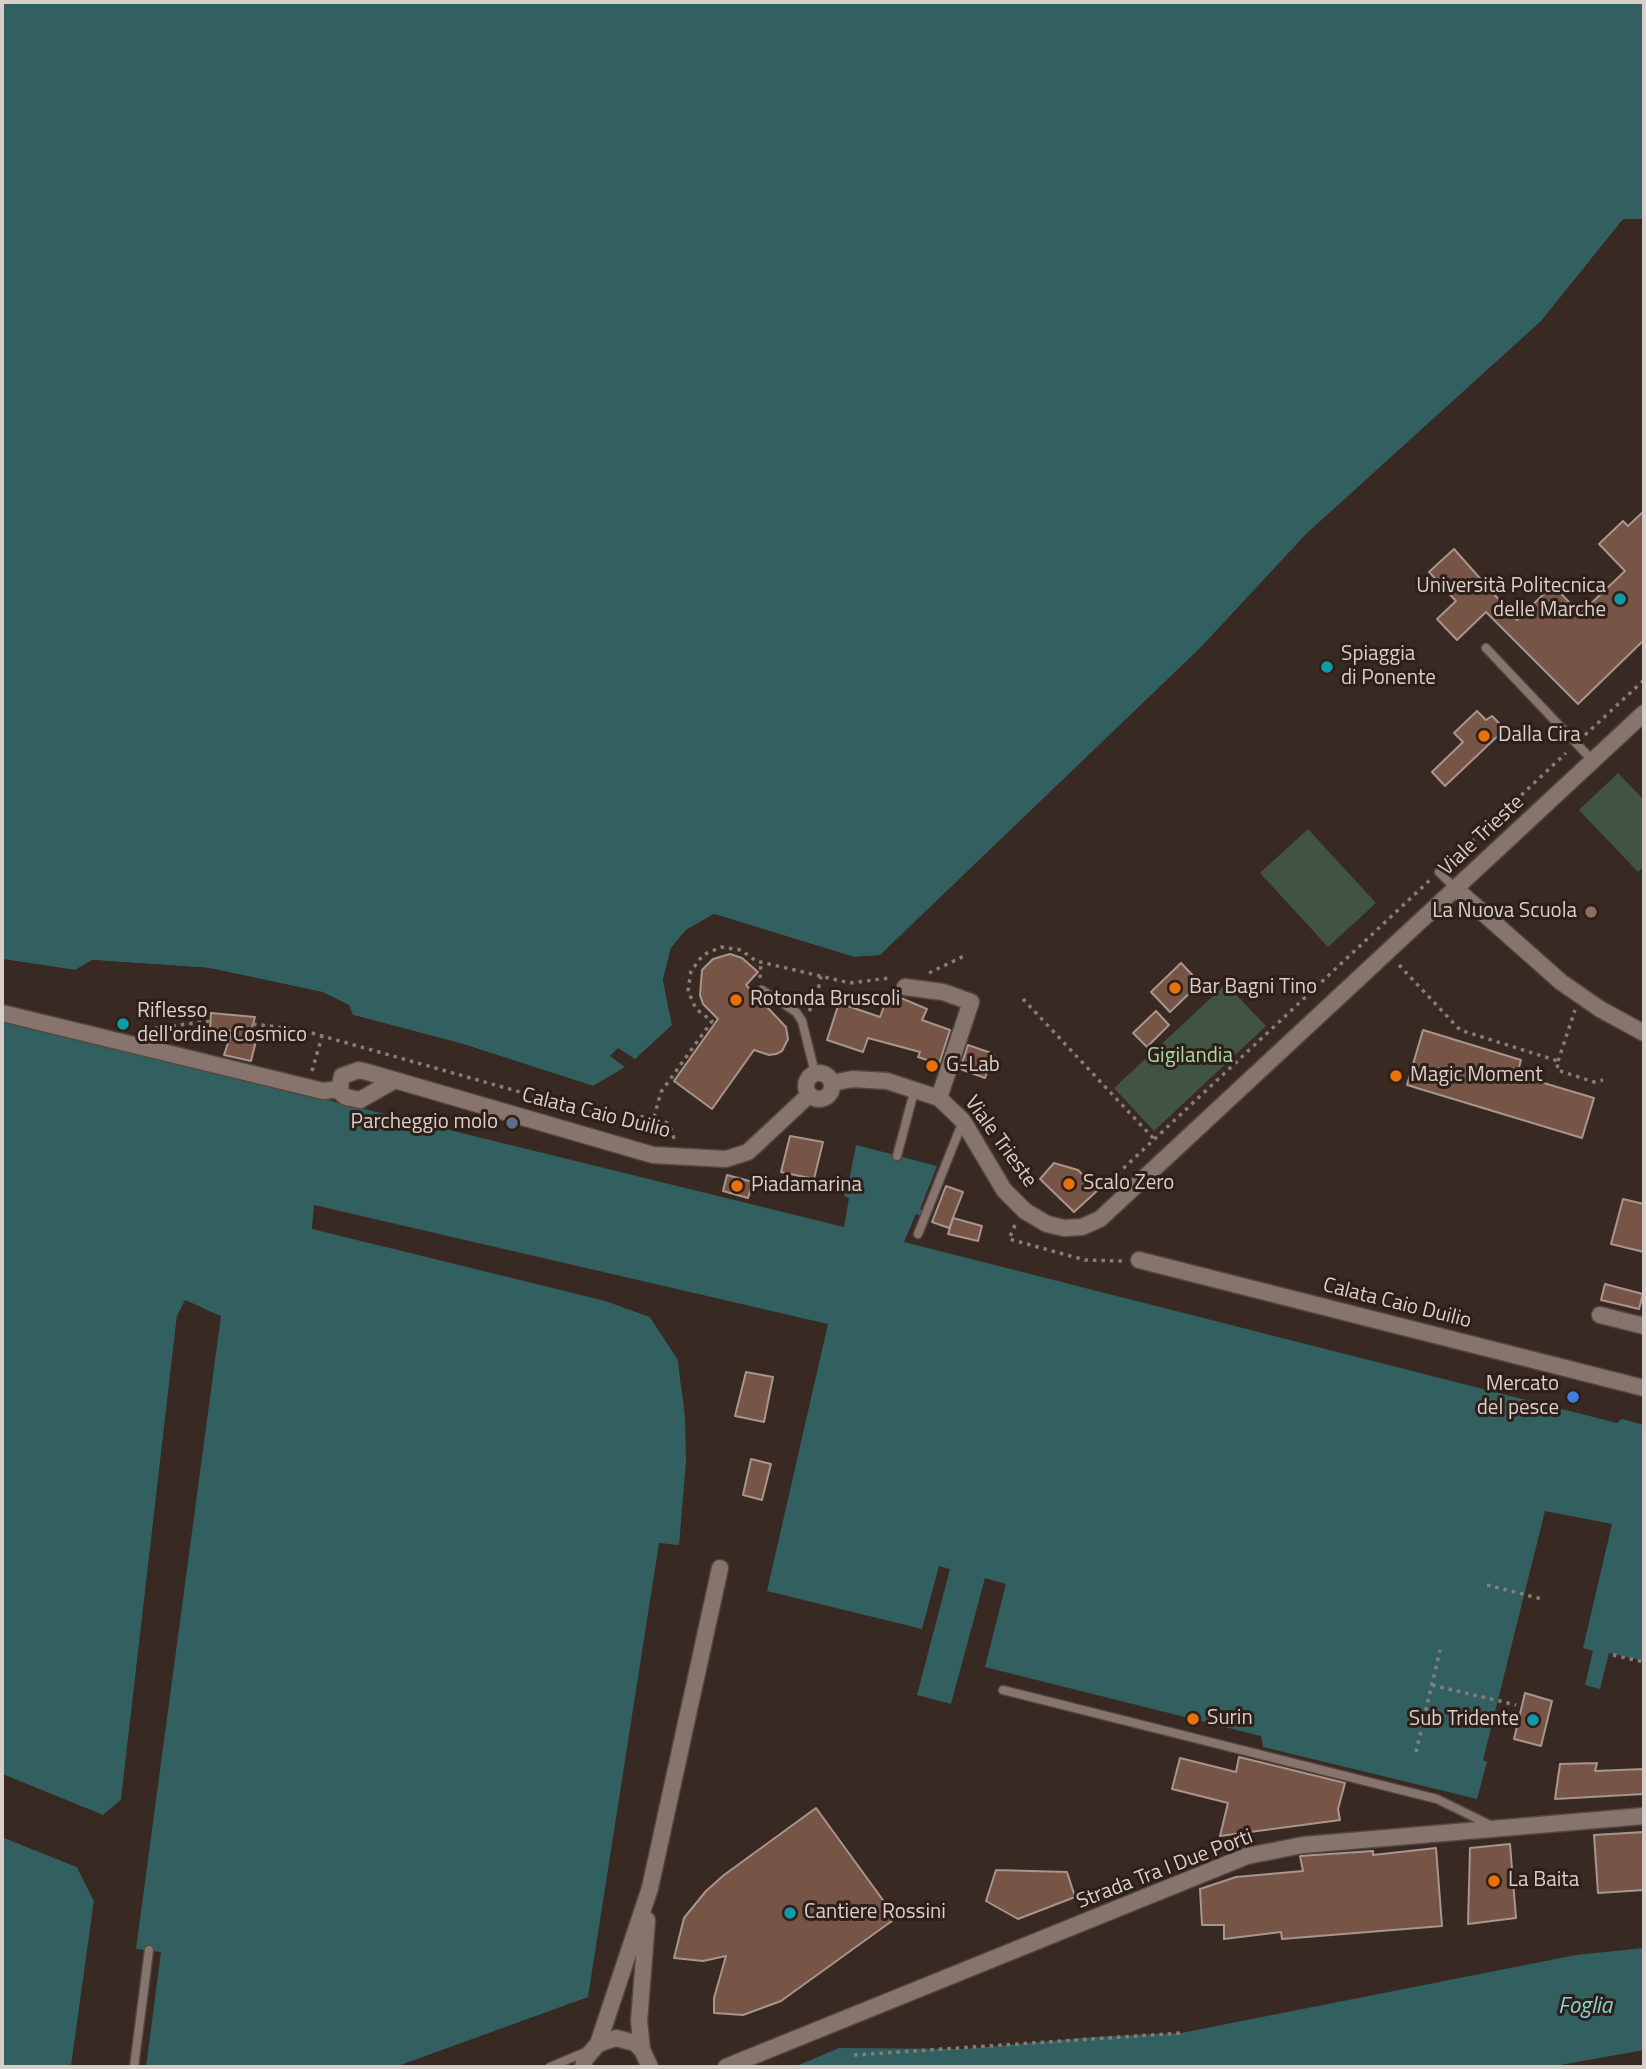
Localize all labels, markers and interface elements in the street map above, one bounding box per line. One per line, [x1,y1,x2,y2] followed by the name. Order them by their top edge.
[1416,574,1606,624] place label: Università Politecnica delle Marche
[1612,591,1628,607] marker: Università Politecnica delle Marche
[1341,642,1436,692] place label: Spiaggia di Ponente
[1319,659,1335,675] marker: Spiaggia di Ponente
[1498,723,1581,749] place label: Dalla Cira
[1476,728,1492,744] marker: Dalla Cira
[1434,790,1530,882] street label: Viale Trieste
[1432,899,1577,925] place label: La Nuova Scuola
[1583,904,1599,920] marker: La Nuova Scuola
[1189,975,1317,1001] place label: Bar Bagni Tino
[1167,980,1183,996] marker: Bar Bagni Tino
[750,987,900,1013] place label: Rotonda Bruscoli
[728,992,744,1008] marker: Rotonda Bruscoli
[137,999,307,1049] place label: Riflesso dell'ordine Cosmico
[115,1016,131,1032] marker: Riflesso dell'ordine Cosmico
[1147,1044,1233,1070] park label: Gigilandia
[946,1053,1000,1079] place label: G-Lab
[924,1058,940,1074] marker: G-Lab
[1410,1063,1543,1089] place label: Magic Moment
[1388,1068,1404,1084] marker: Magic Moment
[519,1083,673,1145] street label: Calata Caio Duilio
[958,1091,1042,1193] street label: Viale Trieste
[351,1110,498,1136] place label: Parcheggio molo
[504,1115,520,1131] marker: Parcheggio molo
[1083,1171,1174,1197] place label: Scalo Zero
[751,1173,862,1199] place label: Piadamarina
[1061,1176,1077,1192] marker: Scalo Zero
[729,1178,745,1194] marker: Piadamarina
[1320,1273,1474,1335] street label: Calata Caio Duilio
[1477,1372,1559,1422] place label: Mercato del pesce
[1565,1389,1581,1405] marker: Mercato del pesce
[1207,1706,1253,1732] place label: Surin
[1409,1707,1519,1733] place label: Sub Tridente
[1185,1711,1201,1727] marker: Surin
[1525,1712,1541,1728] marker: Sub Tridente
[1073,1825,1257,1915] street label: Strada Tra I Due Porti
[1508,1868,1579,1894] place label: La Baita
[1486,1873,1502,1889] marker: La Baita
[804,1900,946,1926] place label: Cantiere Rossini
[782,1905,798,1921] marker: Cantiere Rossini
[1558,1993,1612,2021] water label: Foglia

